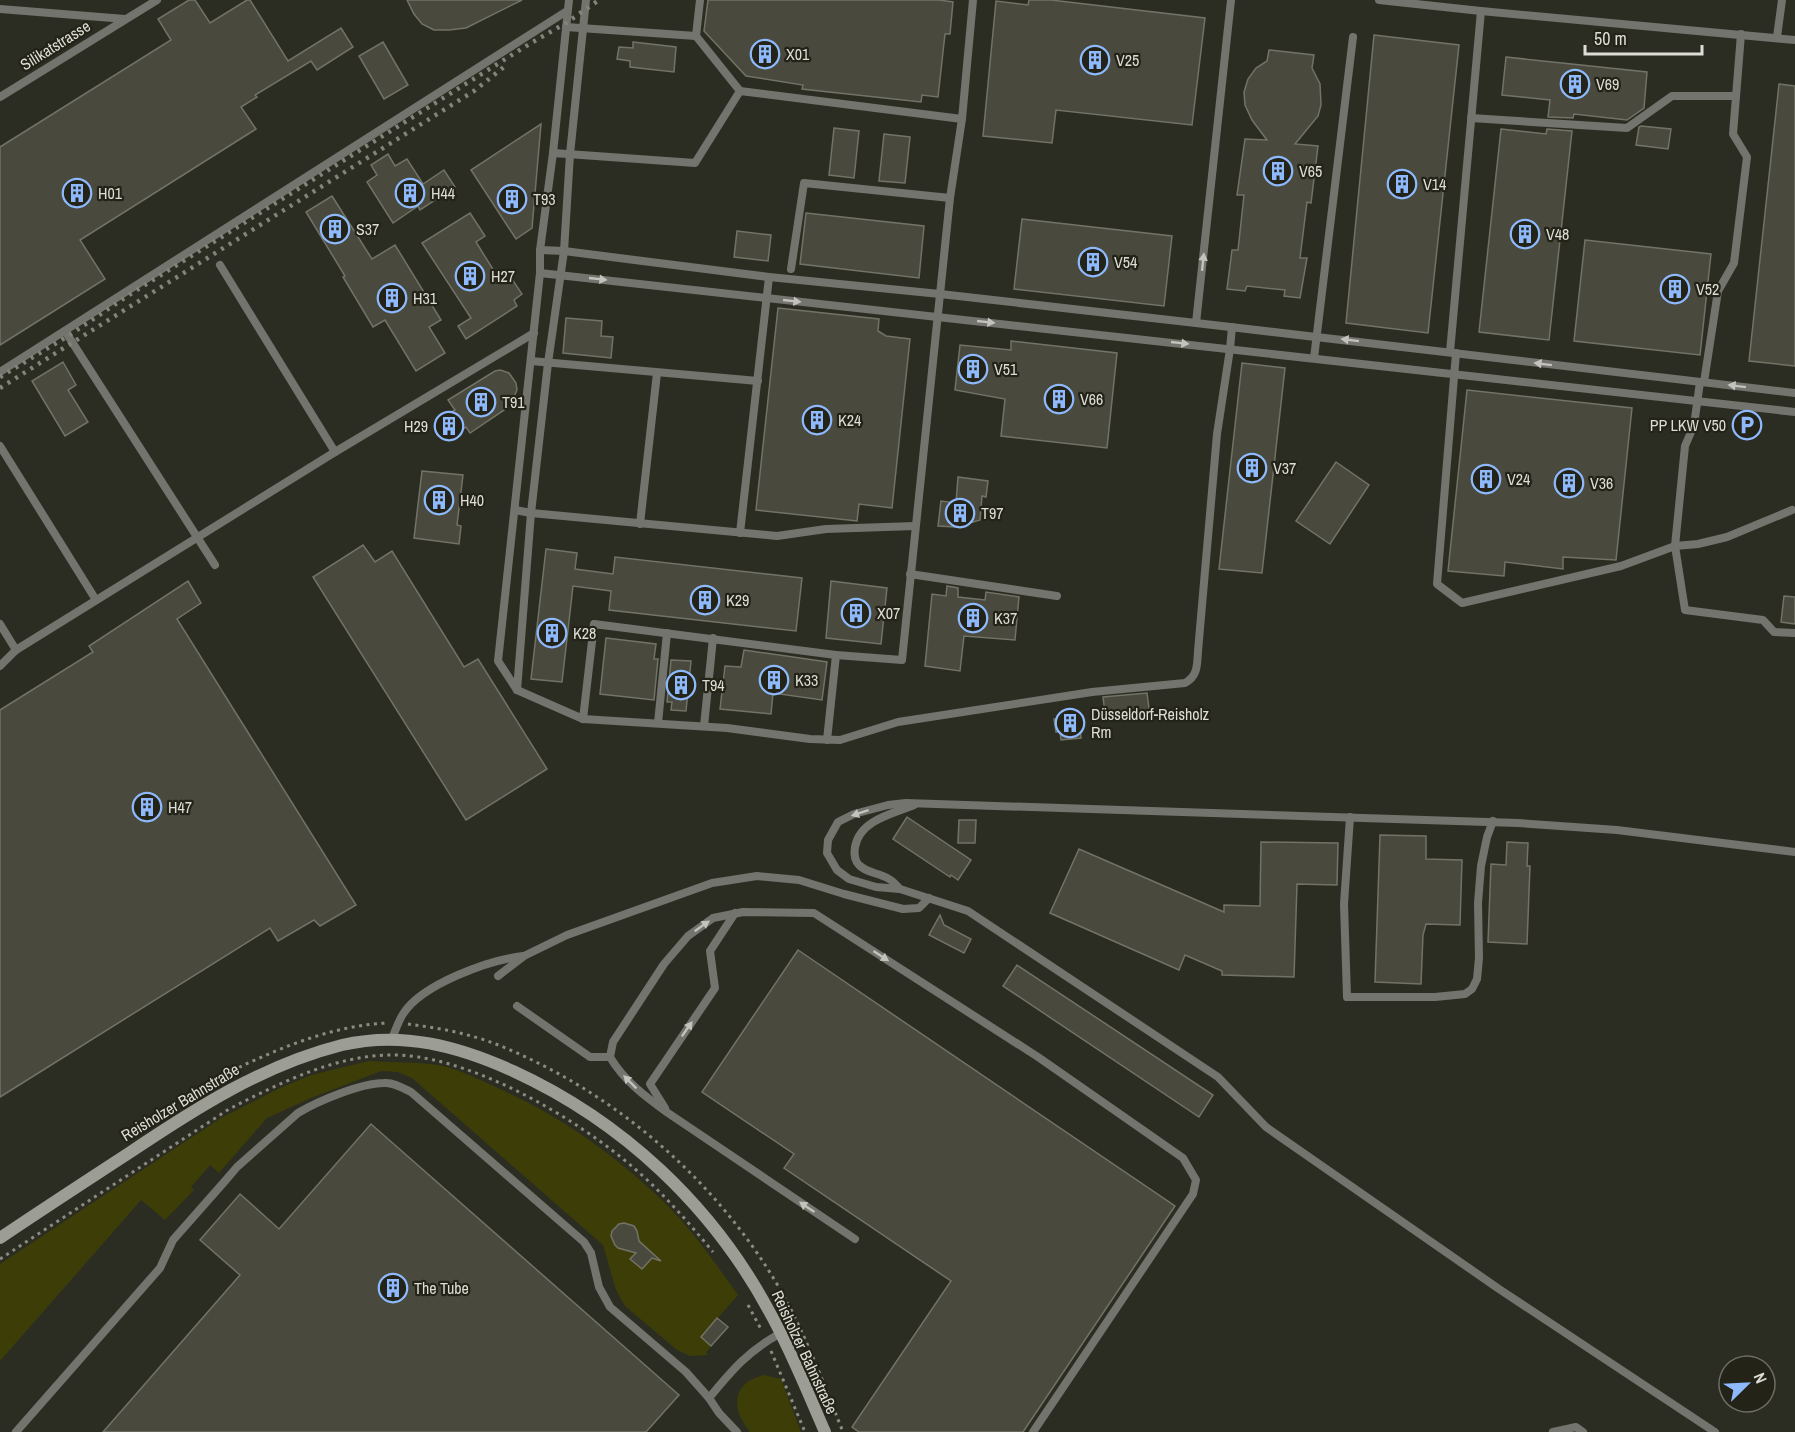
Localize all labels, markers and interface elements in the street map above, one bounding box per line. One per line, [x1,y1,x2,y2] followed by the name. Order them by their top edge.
[16,15,94,75] street label: Silikatstrasse
[1585,18,1702,56] scale bar
[1594,26,1627,51] text: 50 m
[749,38,781,70] building icon: X01
[786,43,810,65] place label: X01
[1079,44,1111,76] building icon: V25
[1116,49,1139,71] place label: V25
[1559,68,1591,100] building icon: V69
[1596,73,1619,95] place label: V69
[1262,155,1294,187] building icon: V65
[1299,160,1322,182] place label: V65
[1386,168,1418,200] building icon: V14
[1423,173,1446,195] place label: V14
[61,177,93,209] building icon: H01
[394,177,426,209] building icon: H44
[98,182,123,204] place label: H01
[431,182,455,204] place label: H44
[496,183,528,215] building icon: T93
[533,188,556,210] place label: T93
[319,213,351,245] building icon: S37
[356,218,379,240] place label: S37
[1509,218,1541,250] building icon: V48
[1546,223,1569,245] place label: V48
[1077,246,1109,278] building icon: V54
[1114,251,1137,273] place label: V54
[1198,252,1208,271] one-way arrow
[454,260,486,292] building icon: H27
[491,265,515,287] place label: H27
[1659,273,1691,305] building icon: V52
[589,274,608,284] one-way arrow
[1696,278,1719,300] place label: V52
[376,282,408,314] building icon: H31
[413,287,438,309] place label: H31
[783,296,802,306] one-way arrow
[977,317,996,327] one-way arrow
[1340,335,1359,345] one-way arrow
[1170,338,1189,348] one-way arrow
[957,353,989,385] building icon: V51
[994,358,1018,380] place label: V51
[1534,359,1553,368] one-way arrow
[1727,381,1746,391] one-way arrow
[1043,383,1075,415] building icon: V66
[465,386,497,418] building icon: T91
[1080,388,1103,410] place label: V66
[502,391,525,413] place label: T91
[801,404,833,436] building icon: K24
[838,409,861,431] place label: K24
[1731,409,1763,441] parking icon: PP LKW V50
[433,410,465,442] building icon: H29
[1650,414,1726,436] place label: PP LKW V50
[404,415,428,437] place label: H29
[1236,452,1268,484] building icon: V37
[1273,457,1296,479] place label: V37
[1470,463,1502,495] building icon: V24
[1553,467,1585,499] building icon: V36
[1507,468,1530,490] place label: V24
[1590,472,1613,494] place label: V36
[423,484,455,516] building icon: H40
[460,489,484,511] place label: H40
[944,497,976,529] building icon: T97
[981,502,1004,524] place label: T97
[689,584,721,616] building icon: K29
[726,589,749,611] place label: K29
[840,597,872,629] building icon: X07
[877,602,900,624] place label: X07
[957,602,989,634] building icon: K37
[994,607,1017,629] place label: K37
[536,617,568,649] building icon: K28
[573,622,596,644] place label: K28
[758,664,790,696] building icon: K33
[665,669,697,701] building icon: T94
[795,669,818,691] place label: K33
[702,674,725,696] place label: T94
[1091,703,1210,743] place label: Düsseldorf-Reisholz Rm
[1054,707,1086,739] building icon: Düsseldorf-Reisholz Rm
[131,791,163,823] building icon: H47
[168,796,192,818] place label: H47
[851,809,869,818] one-way arrow
[693,920,709,932] one-way arrow
[872,950,888,962] one-way arrow
[681,1021,693,1037] one-way arrow
[117,1058,243,1146] street label: Reisholzer Bahnstraße
[624,1076,638,1090] one-way arrow
[799,1201,815,1212] one-way arrow
[377,1272,409,1304] building icon: The Tube
[414,1277,469,1299] place label: The Tube
[767,1287,843,1417] street label: Reisholzer Bahnstraße
[1717,1354,1777,1414] north arrow
[1749,1369,1773,1387] text: N

